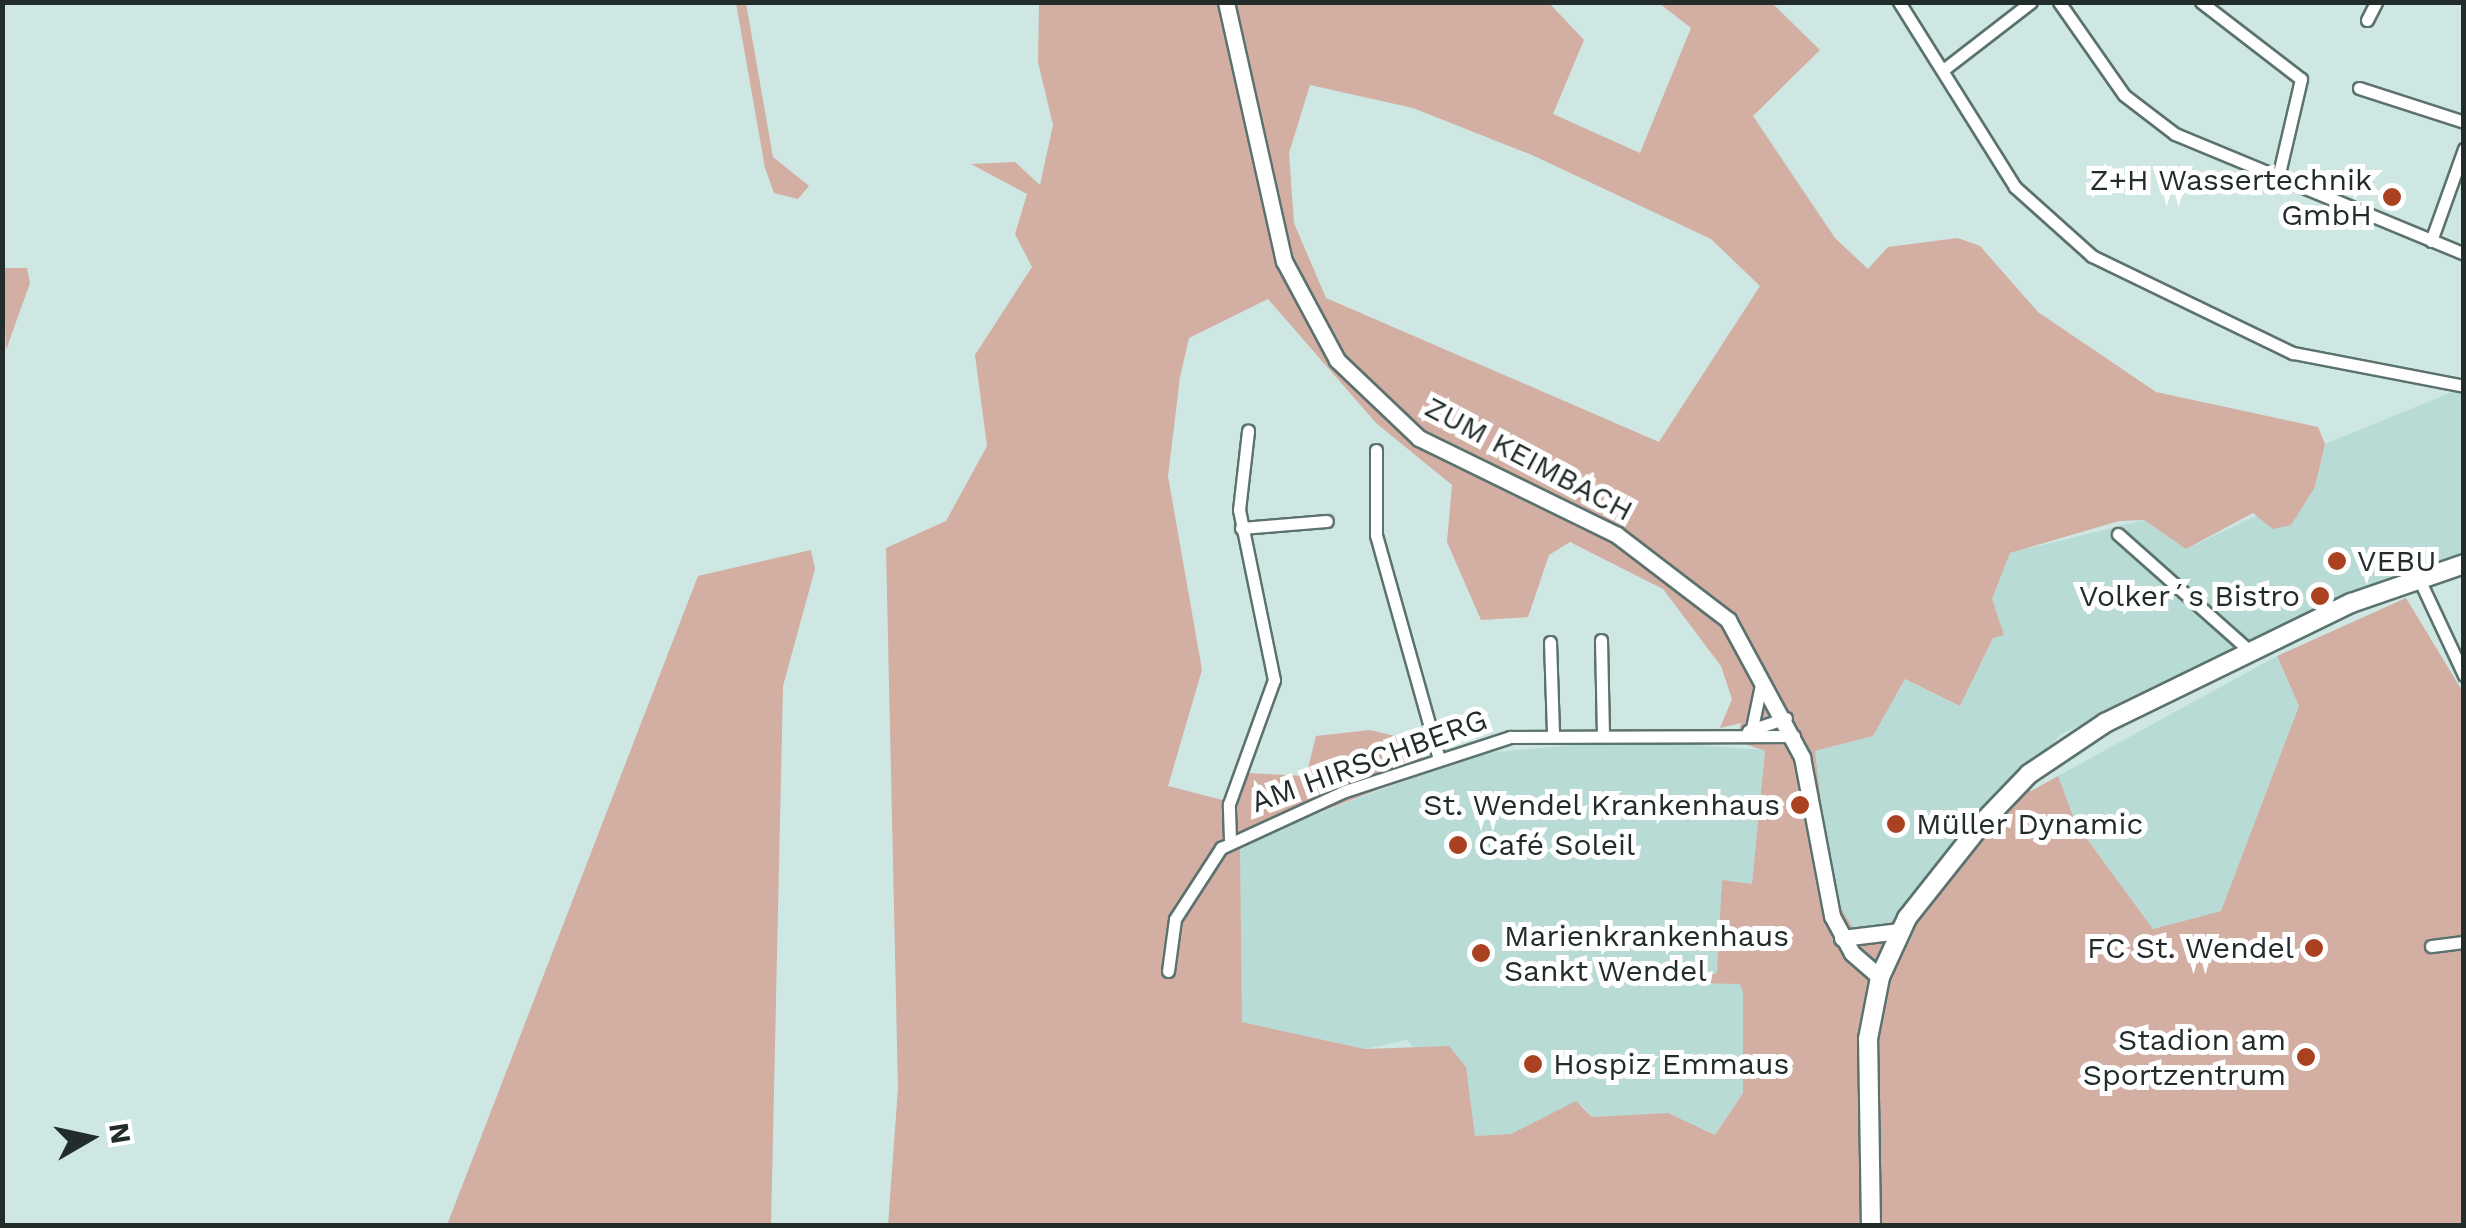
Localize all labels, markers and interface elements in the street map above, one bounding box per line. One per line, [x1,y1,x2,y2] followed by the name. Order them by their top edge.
[2089,162,2372,232] place label: Z+H Wassertechnik GmbH
[2381,186,2403,208] marker: Z+H Wassertechnik GmbH
[1419,389,1639,529] street label: ZUM KEIMBACH
[2357,543,2436,579] place label: VEBU
[2326,550,2348,572] marker: VEBU
[2079,578,2300,614] place label: Volker´s Bistro
[2309,585,2331,607] marker: Volker´s Bistro
[1246,702,1492,820] street label: AM HIRSCHBERG
[1422,787,1780,823] place label: St. Wendel Krankenhaus
[1789,794,1811,816] marker: St. Wendel Krankenhaus
[1916,806,2144,842] place label: Müller Dynamic
[1885,813,1907,835] marker: Müller Dynamic
[1478,827,1635,863] place label: Café Soleil
[1447,834,1469,856] marker: Café Soleil
[1504,918,1789,988] place label: Marienkrankenhaus Sankt Wendel
[2086,930,2294,966] place label: FC St. Wendel
[2303,937,2325,959] marker: FC St. Wendel
[1468,940,1494,966] marker: Marienkrankenhaus Sankt Wendel
[2083,1022,2286,1092] place label: Stadion am Sportzentrum
[1553,1046,1789,1082] place label: Hospiz Emmaus
[2295,1046,2317,1068] marker: Stadion am Sportzentrum
[1522,1053,1544,1075] marker: Hospiz Emmaus
[40,1088,140,1188] north arrow
[102,1120,138,1146] text: N

